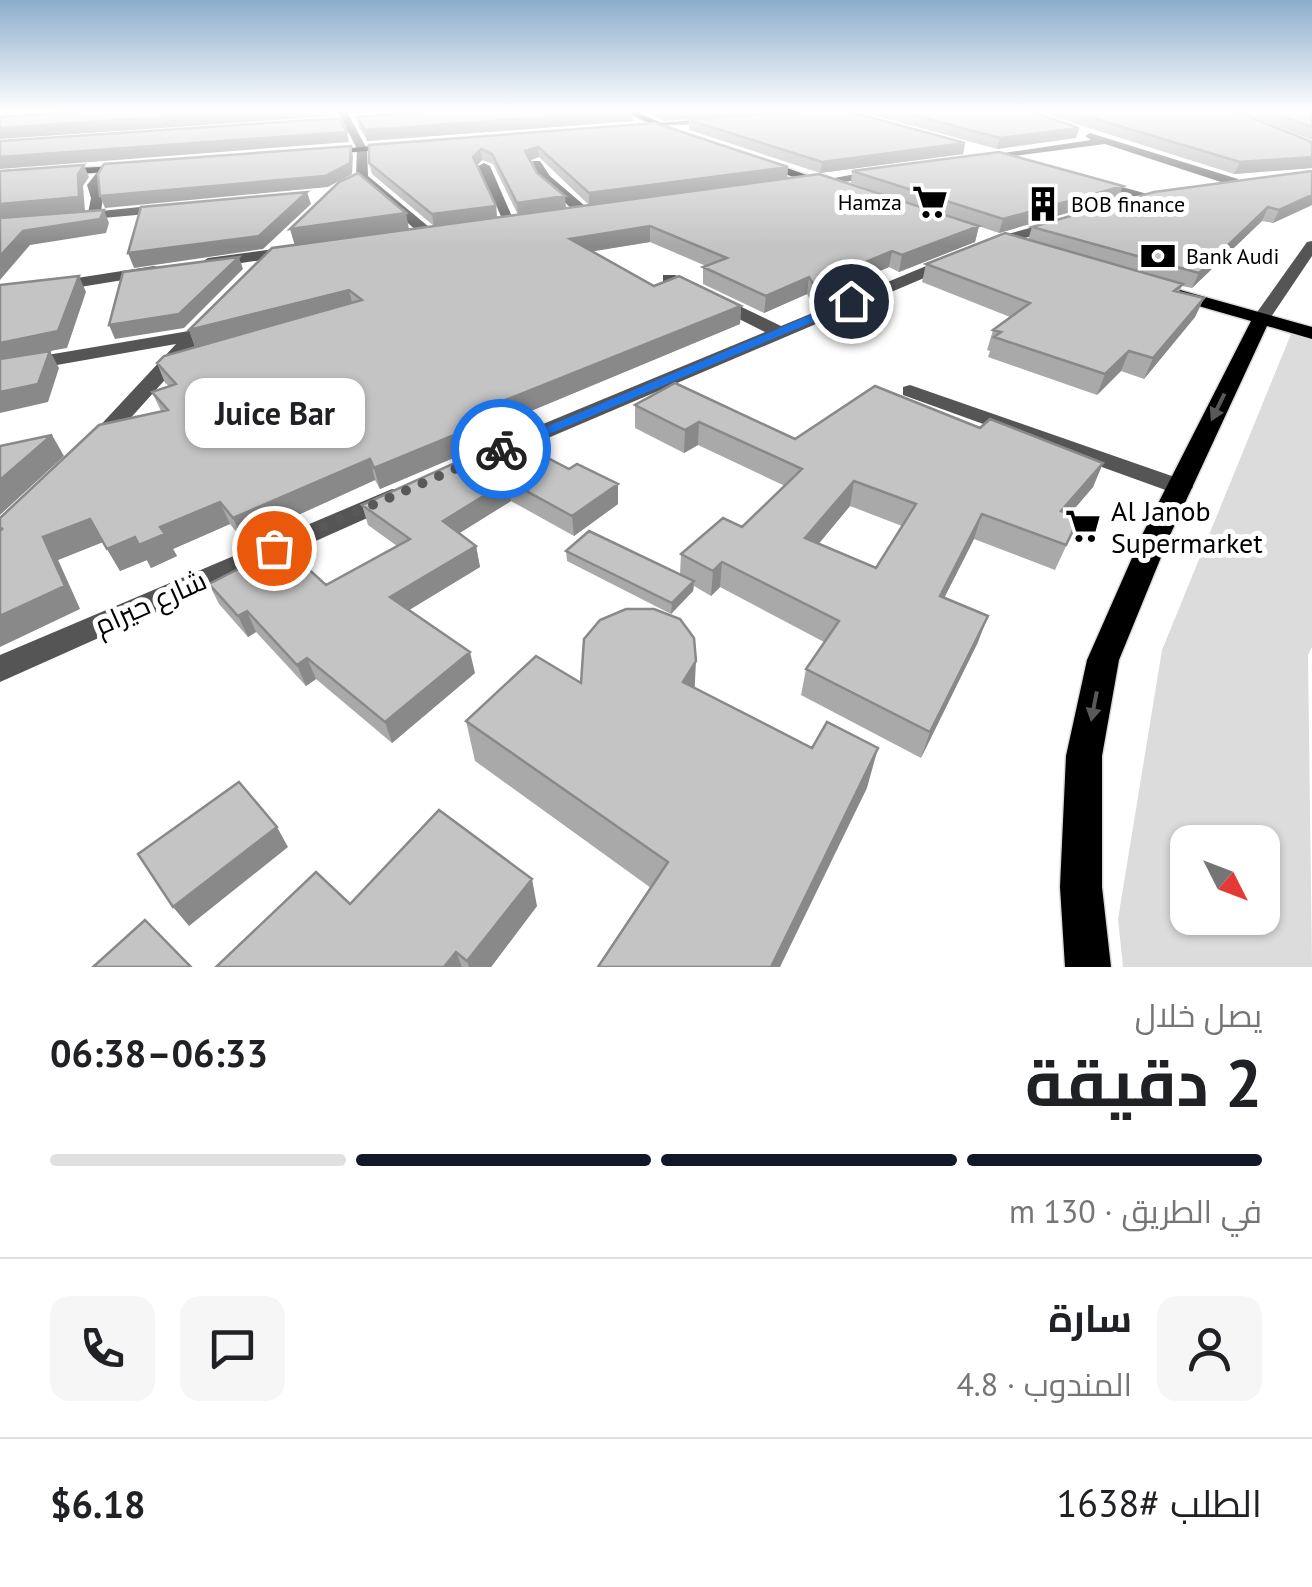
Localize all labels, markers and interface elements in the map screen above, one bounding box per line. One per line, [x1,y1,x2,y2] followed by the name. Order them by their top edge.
[911,183,949,221] supermarket icon: Hamza
[1024,185,1062,223] building icon: BOB finance
[838,188,902,216] place label: Hamza
[1071,190,1185,218] place label: BOB finance
[1139,237,1177,275] bank icon: Bank Audi
[1186,242,1279,270] place label: Bank Audi
[809,259,894,344] pin
[824,274,879,329] icon: home
[184,378,364,448] callout: Juice Bar
[215,392,335,434] text: Juice Bar
[1210,393,1227,422] one-way arrow
[451,399,551,499] courier
[474,422,529,477] icon: bike
[1111,492,1263,561] place label: Al Janob Supermarket
[232,506,317,591] pin
[1064,507,1102,545] supermarket icon: Al Janob Supermarket
[247,521,302,576] icon: bag
[88,561,213,645] street label: شارع حيرام
[1086,691,1102,722] one-way arrow
[1170,825,1280,935] north arrow
[1170,825,1280,935] map controls
[1135,994,1262,1036] text: يصل خلال
[50,1028,268,1077] text: 06:33–06:38
[1025,1040,1262,1124] text: 2 دقيقة
[1009,1190,1262,1232] text: في الطريق · 130 m
[1049,1293,1132,1342] text: سارة
[50,1296,155,1401] button: phone
[180,1296,285,1401] button: chat
[1157,1296,1262,1401] button: person
[956,1363,1132,1405] text: المندوب · 4.8
[1056,1478,1262,1527] text: الطلب #1638
[50,1479,146,1528] text: $6.18

